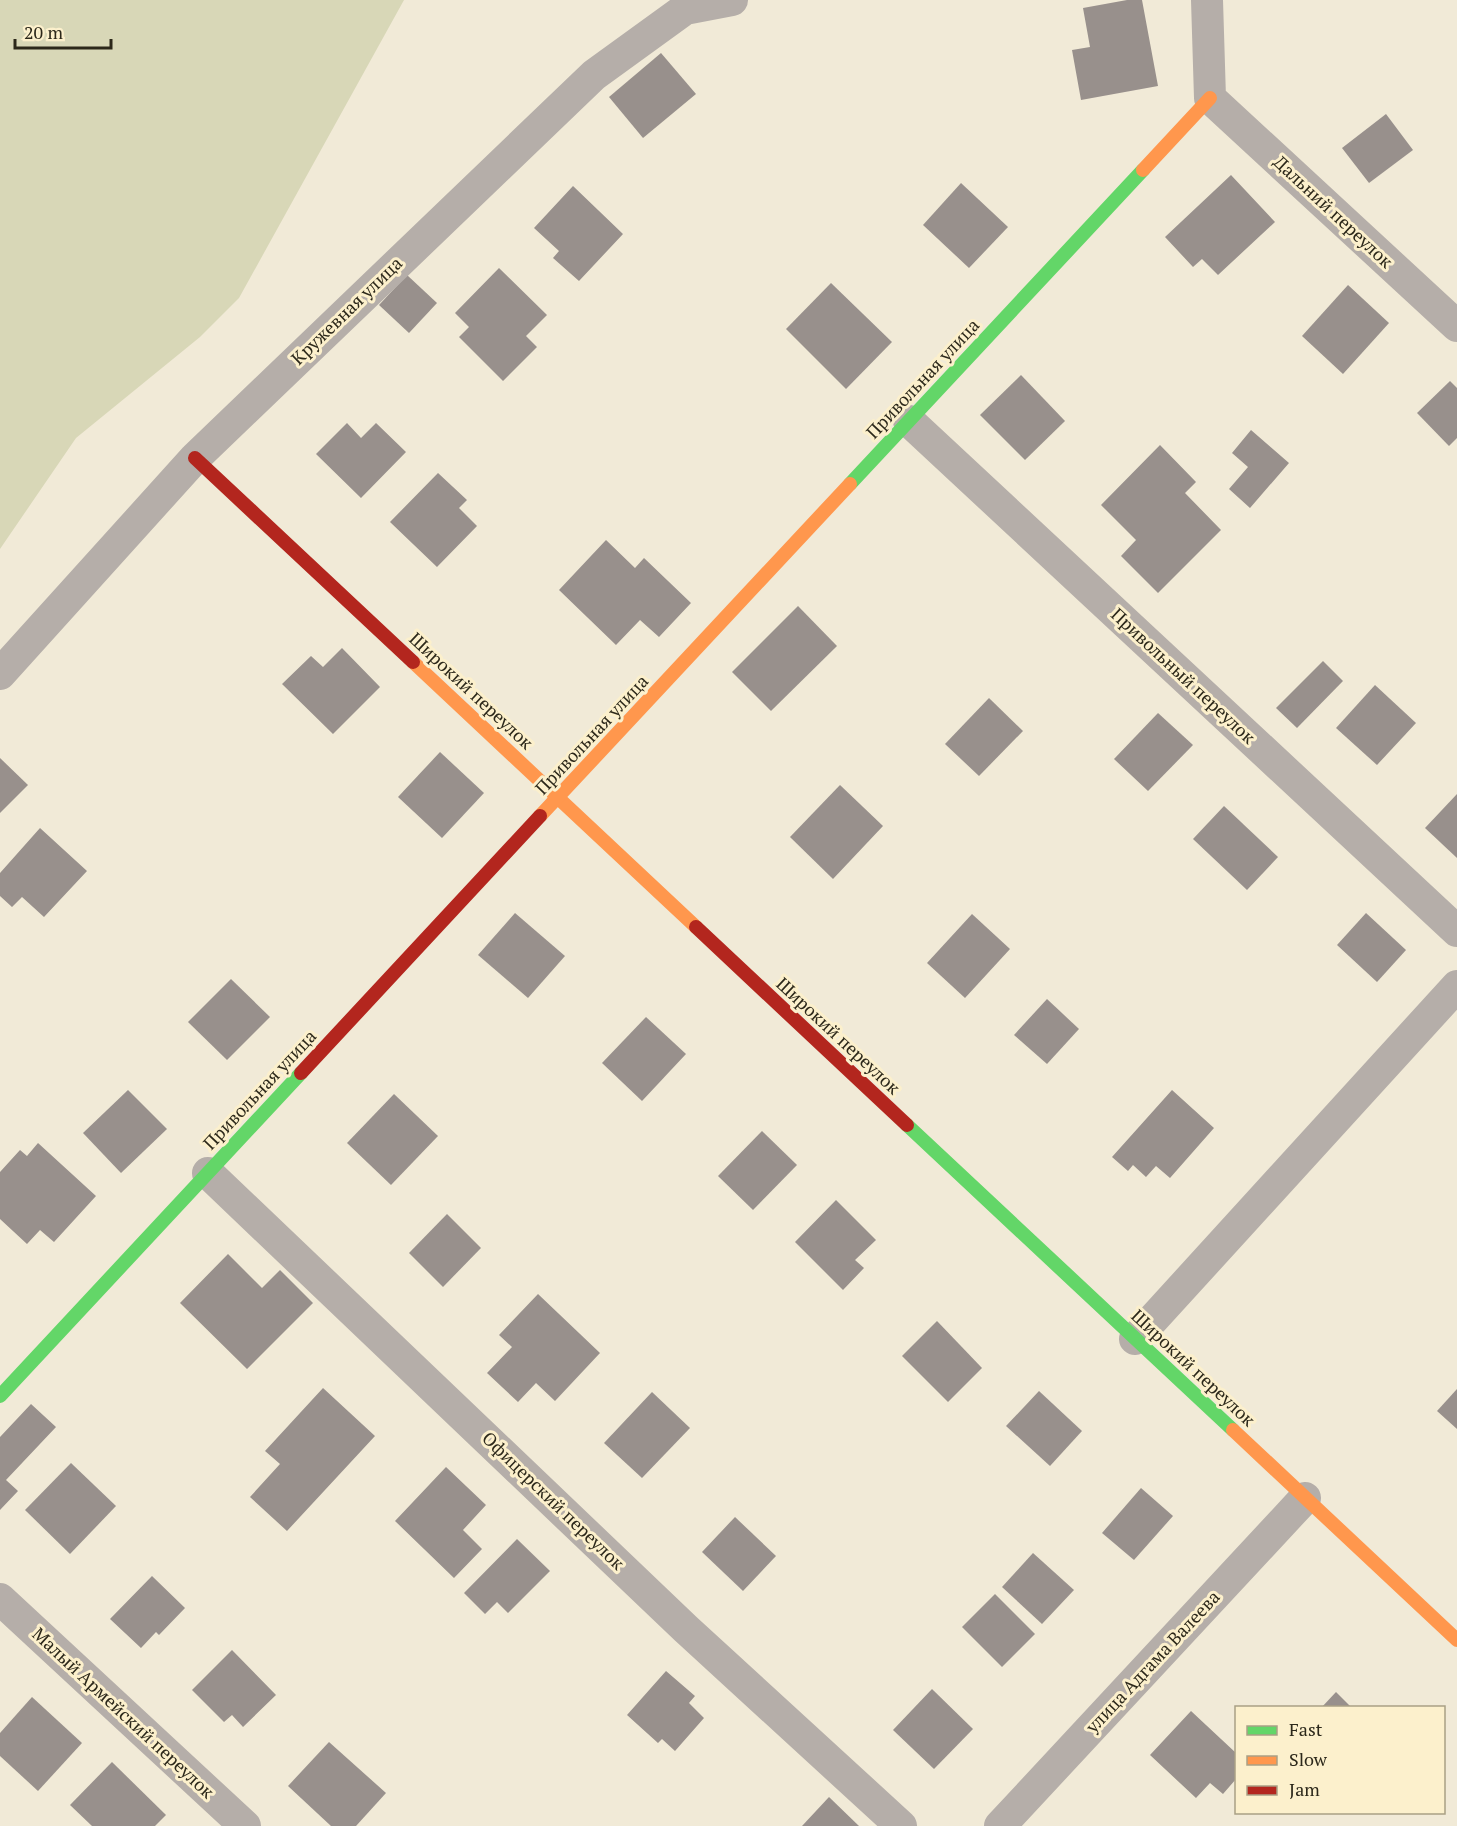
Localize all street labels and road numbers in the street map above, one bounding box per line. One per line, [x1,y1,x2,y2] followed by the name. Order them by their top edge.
[1269,150,1399,273] street label: Дальний переулок
[286,251,407,370] street label: Кружевная улица
[860,313,984,443] street label: Привольная улица
[1106,602,1261,749] street label: Привольный переулок
[405,627,539,754] street label: Широкий переулок
[529,669,653,799] street label: Привольная улица
[772,972,906,1099] street label: Широкий переулок
[197,1024,321,1154] street label: Привольная улица
[1127,1304,1261,1431] street label: Широкий переулок
[477,1426,630,1575] street label: Офицерский переулок
[1079,1585,1225,1738] street label: улица Адгама Валеева
[28,1622,220,1803] street label: Малый Армейский переулок

